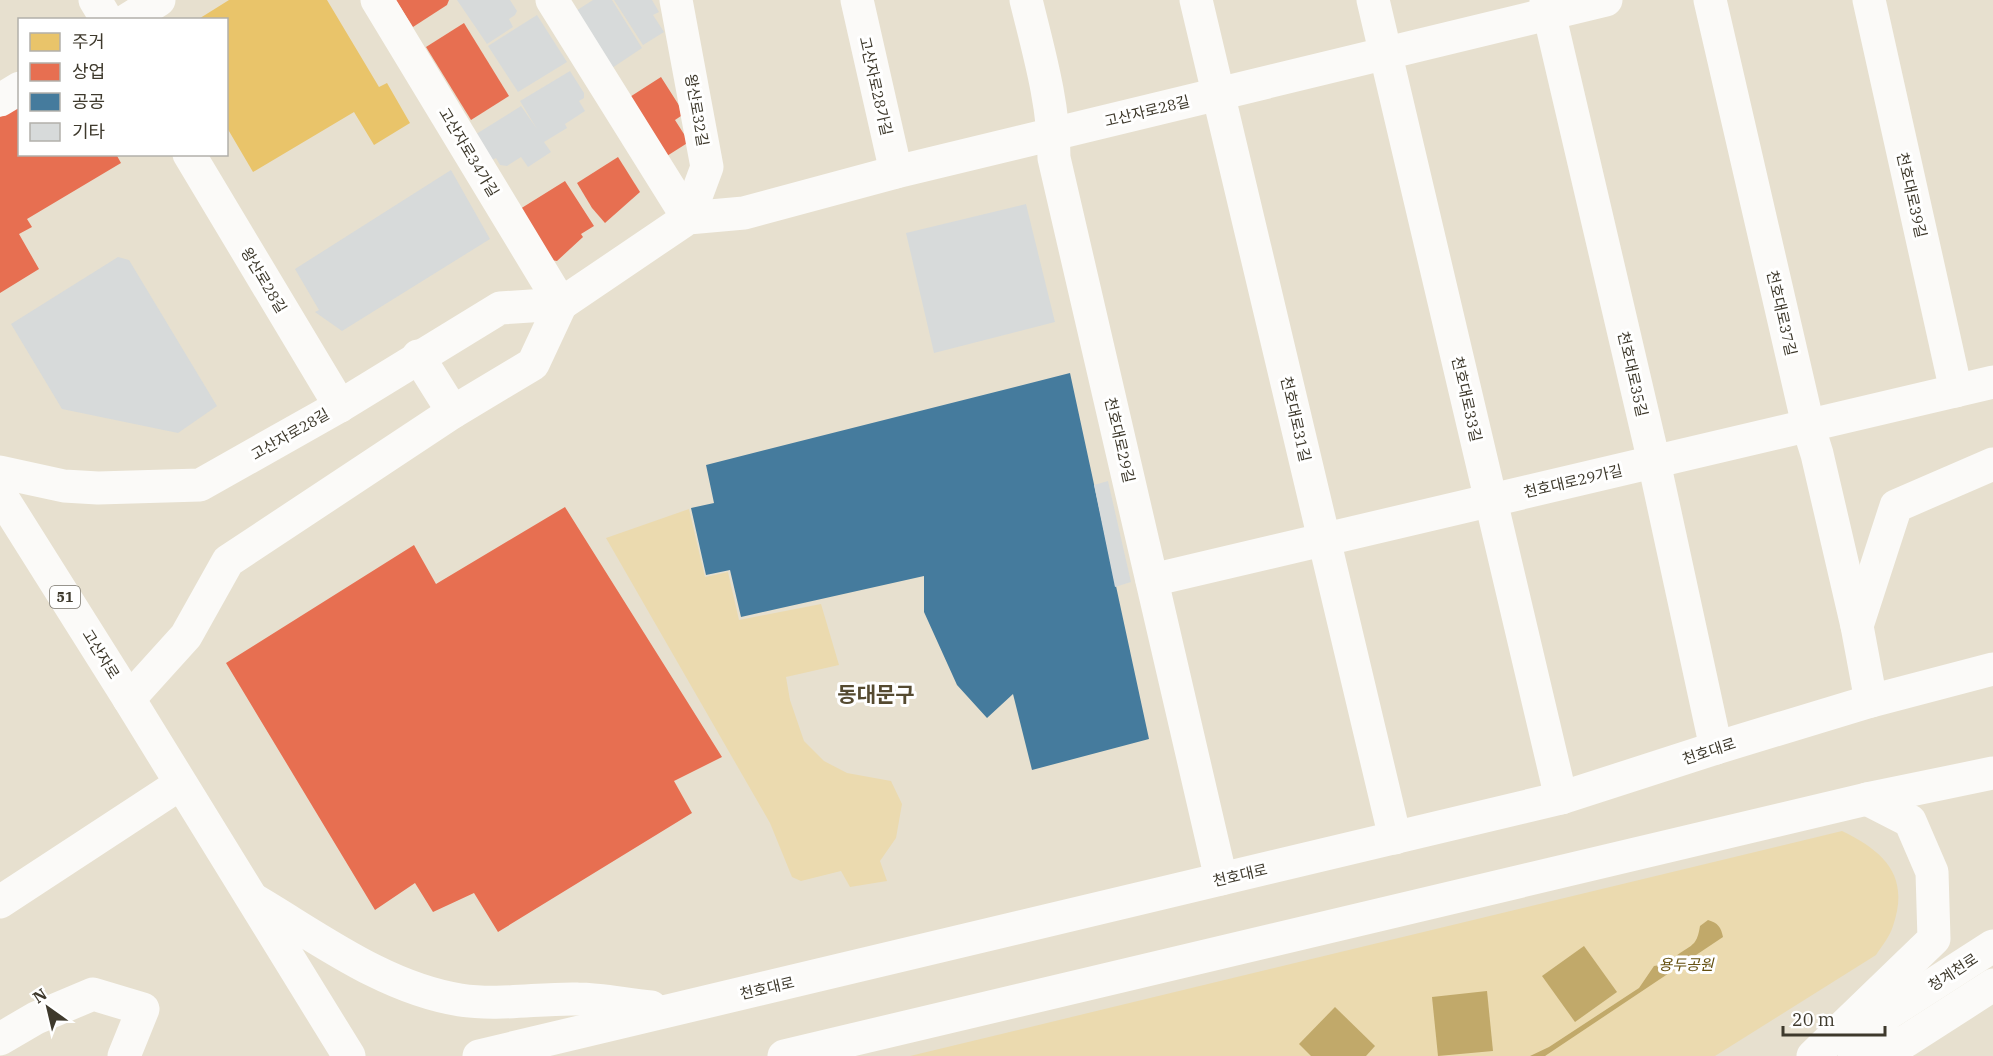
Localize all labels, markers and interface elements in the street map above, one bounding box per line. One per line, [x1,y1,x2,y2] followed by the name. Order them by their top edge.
[18,18,228,156] legend
[72,30,105,53] text: 주거
[855,35,897,137] street label: 고산자로28가길
[72,60,105,83] text: 상업
[681,72,713,148] street label: 왕산로32길
[72,90,105,113] text: 공공
[1102,91,1192,131] street label: 고산자로28길
[435,104,503,200] street label: 고산자로34가길
[72,120,106,143] text: 기타
[1893,150,1931,240] street label: 천호대로39길
[237,244,291,316] street label: 왕산로28길
[1763,268,1801,358] street label: 천호대로37길
[1614,329,1652,419] street label: 천호대로35길
[1448,354,1486,444] street label: 천호대로33길
[1277,374,1315,464] street label: 천호대로31길
[1101,395,1139,485] street label: 천호대로29길
[248,404,332,464] street label: 고산자로28길
[1522,460,1624,502] street label: 천호대로29가길
[50,586,80,608] road number: 51
[78,626,124,682] street label: 고산자로
[837,680,915,708] district label: 동대문구
[1680,733,1738,769] street label: 천호대로
[1211,860,1269,890] street label: 천호대로
[1925,949,1981,995] street label: 청계천로
[1658,955,1715,974] park label: 용두공원
[738,973,796,1003] street label: 천호대로
[18,978,78,1038] north arrow
[29,984,50,1007] text: N
[1783,999,1885,1037] scale bar
[1792,1008,1835,1031] text: 20 m

